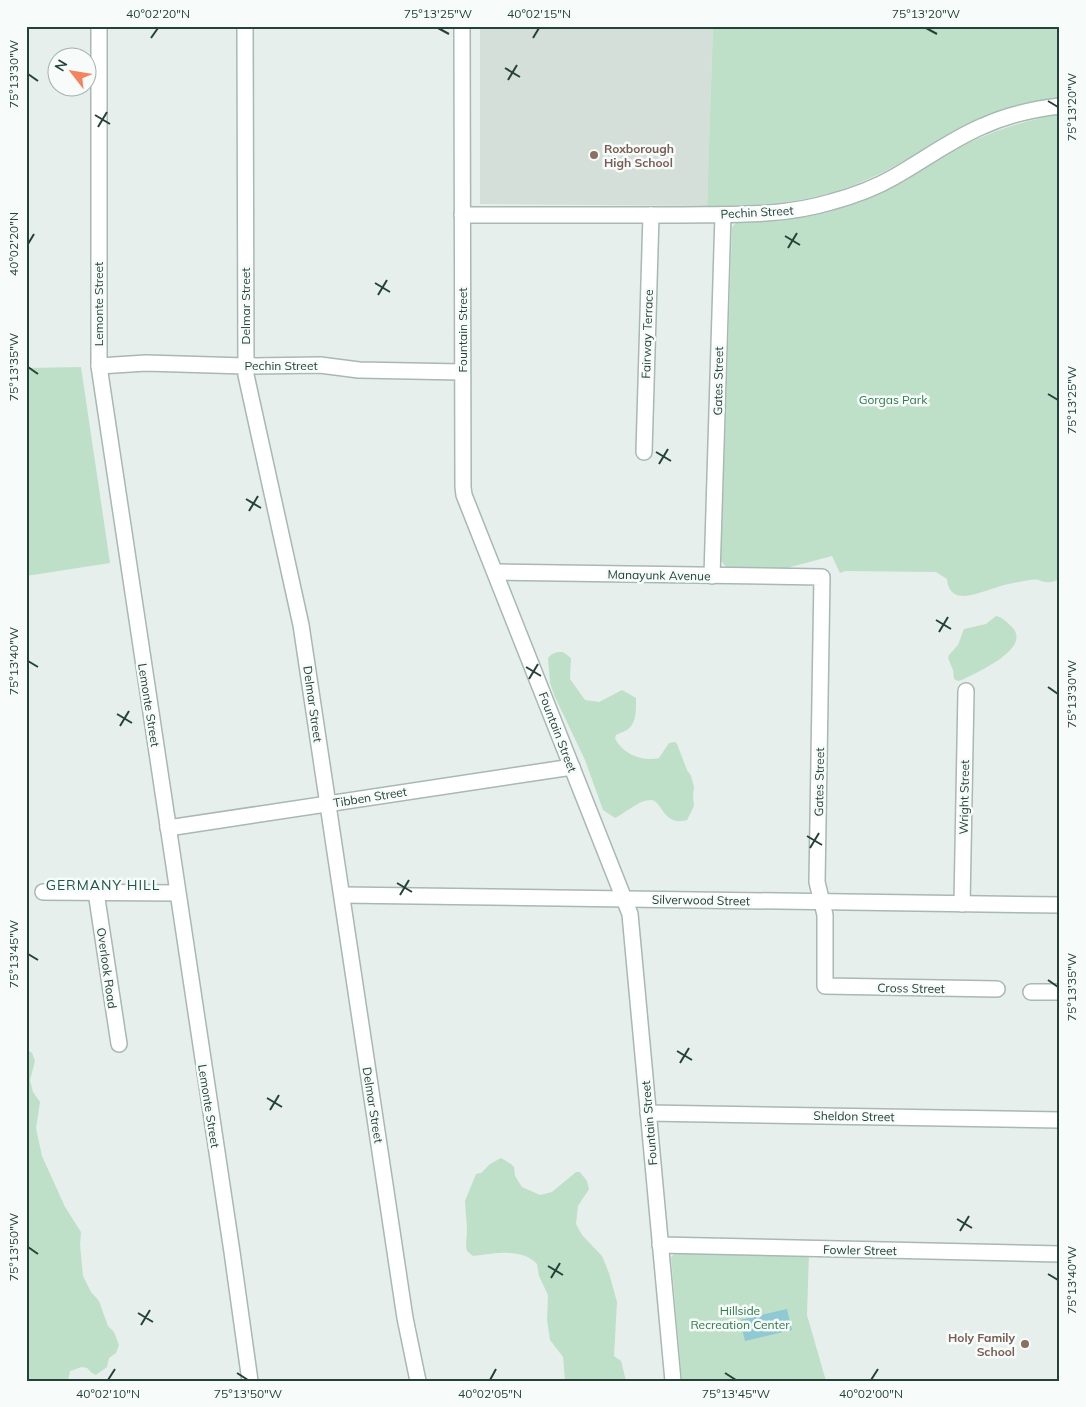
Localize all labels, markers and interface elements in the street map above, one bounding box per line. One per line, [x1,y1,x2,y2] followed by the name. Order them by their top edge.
[126,6,190,21] text: 40°02'20"N
[404,6,472,21] text: 75°13'25"W
[507,6,571,21] text: 40°02'15"N
[892,6,960,21] text: 75°13'20"W
[6,40,21,108] text: 75°13'30"W
[48,48,98,98] north arrow
[50,56,71,74] text: N
[1064,73,1079,141] text: 75°13'20"W
[604,141,674,170] place label: Roxborough High School
[588,149,600,161] marker: Roxborough High School
[720,203,794,221] street label: Pechin Street
[6,212,21,276] text: 40°02'20"N
[91,262,106,346] street label: Lemonte Street
[238,268,253,344] street label: Delmar Street
[455,288,470,372] street label: Fountain Street
[638,289,656,379] street label: Fairway Terrace
[6,333,21,401] text: 75°13'35"W
[710,346,726,416] street label: Gates Street
[244,358,318,373] street label: Pechin Street
[1064,366,1079,434] text: 75°13'25"W
[859,392,928,407] park label: Gorgas Park
[607,567,711,583] street label: Manayunk Avenue
[6,627,21,695] text: 75°13'40"W
[1064,660,1079,728] text: 75°13'30"W
[135,662,163,748] street label: Lemonte Street
[300,665,326,743] street label: Delmar Street
[536,690,580,774] street label: Fountain Street
[811,747,827,817] street label: Gates Street
[956,760,972,834] street label: Wright Street
[332,784,408,810] street label: Tibben Street
[46,876,160,894] district label: GERMANY HILL
[652,892,750,908] street label: Silverwood Street
[6,920,21,988] text: 75°13'45"W
[94,926,120,1010] street label: Overlook Road
[1064,953,1079,1021] text: 75°13'35"W
[877,980,945,996] street label: Cross Street
[195,1063,223,1149] street label: Lemonte Street
[360,1066,386,1144] street label: Delmar Street
[638,1080,660,1166] street label: Fountain Street
[813,1108,895,1124] street label: Sheldon Street
[6,1213,21,1281] text: 75°13'50"W
[823,1242,897,1258] street label: Fowler Street
[1064,1246,1079,1314] text: 75°13'40"W
[690,1303,790,1332] park label: Hillside Recreation Center
[948,1330,1015,1359] place label: Holy Family School
[1019,1338,1031,1350] marker: Holy Family School
[76,1386,140,1401] text: 40°02'10"N
[214,1386,282,1401] text: 75°13'50"W
[458,1386,522,1401] text: 40°02'05"N
[702,1386,770,1401] text: 75°13'45"W
[839,1386,903,1401] text: 40°02'00"N

